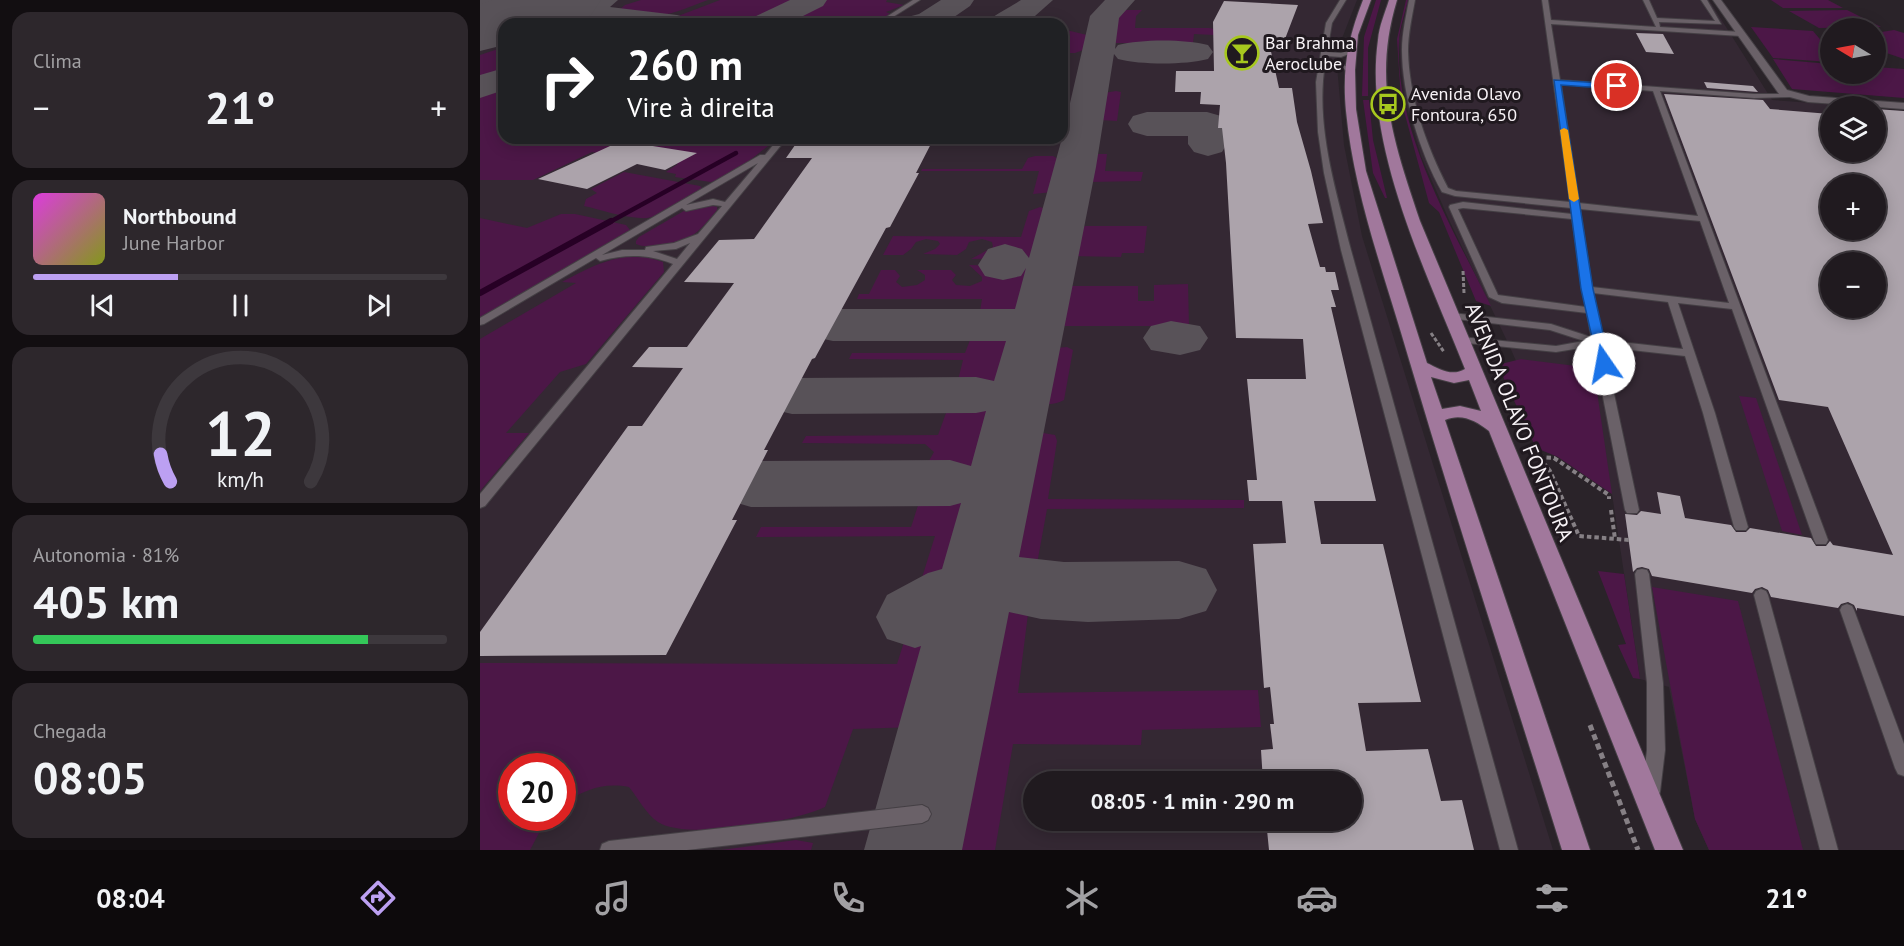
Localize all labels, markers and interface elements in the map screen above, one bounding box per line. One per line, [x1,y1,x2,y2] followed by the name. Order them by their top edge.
[1820,18,1886,84] north arrow
[1820,18,1886,318] map controls
[1265,31,1354,75] place label: Bar Brahma Aeroclube
[1224,35,1260,71] bar icon: Bar Brahma Aeroclube
[627,37,743,92] text: 260 m
[528,42,606,120] icon: right
[33,48,82,74] text: Clima
[1591,60,1642,111] pin
[1600,69,1633,102] icon: arrive
[205,78,275,136] text: 21°
[1411,82,1521,126] place label: Avenida Olavo Fontoura, 650
[33,86,50,129] text: −
[430,86,447,129] text: +
[1370,86,1406,122] bus stop icon: Avenida Olavo Fontoura, 650
[627,90,775,124] text: Vire à direita
[1820,96,1886,162] button: layers
[1820,174,1886,240] button: +
[123,202,237,230] text: Northbound
[123,230,225,256] text: June Harbor
[1820,252,1886,318] button: −
[86,289,119,322] icon: previous
[224,289,257,322] icon: pause
[362,289,395,322] icon: next
[1459,298,1580,546] street label: AVENIDA OLAVO FONTOURA
[1572,332,1636,396] position arrow
[205,392,275,473] text: 12
[216,465,263,493] text: km/h
[33,542,179,568] text: Autonomia · 81%
[33,572,179,630] text: 405 km
[33,718,107,744] text: Chegada
[33,748,147,806] text: 08:05
[498,753,576,831] speed limit sign: 20
[1091,787,1294,815] text: 08:05 · 1 min · 290 m
[357,877,399,919] icon: directions
[592,877,634,919] icon: music
[827,877,869,919] icon: phone
[1061,877,1103,919] icon: climate
[1296,877,1338,919] icon: car
[1531,877,1573,919] icon: filters
[96,881,165,915] text: 08:04
[1765,881,1808,915] text: 21°

